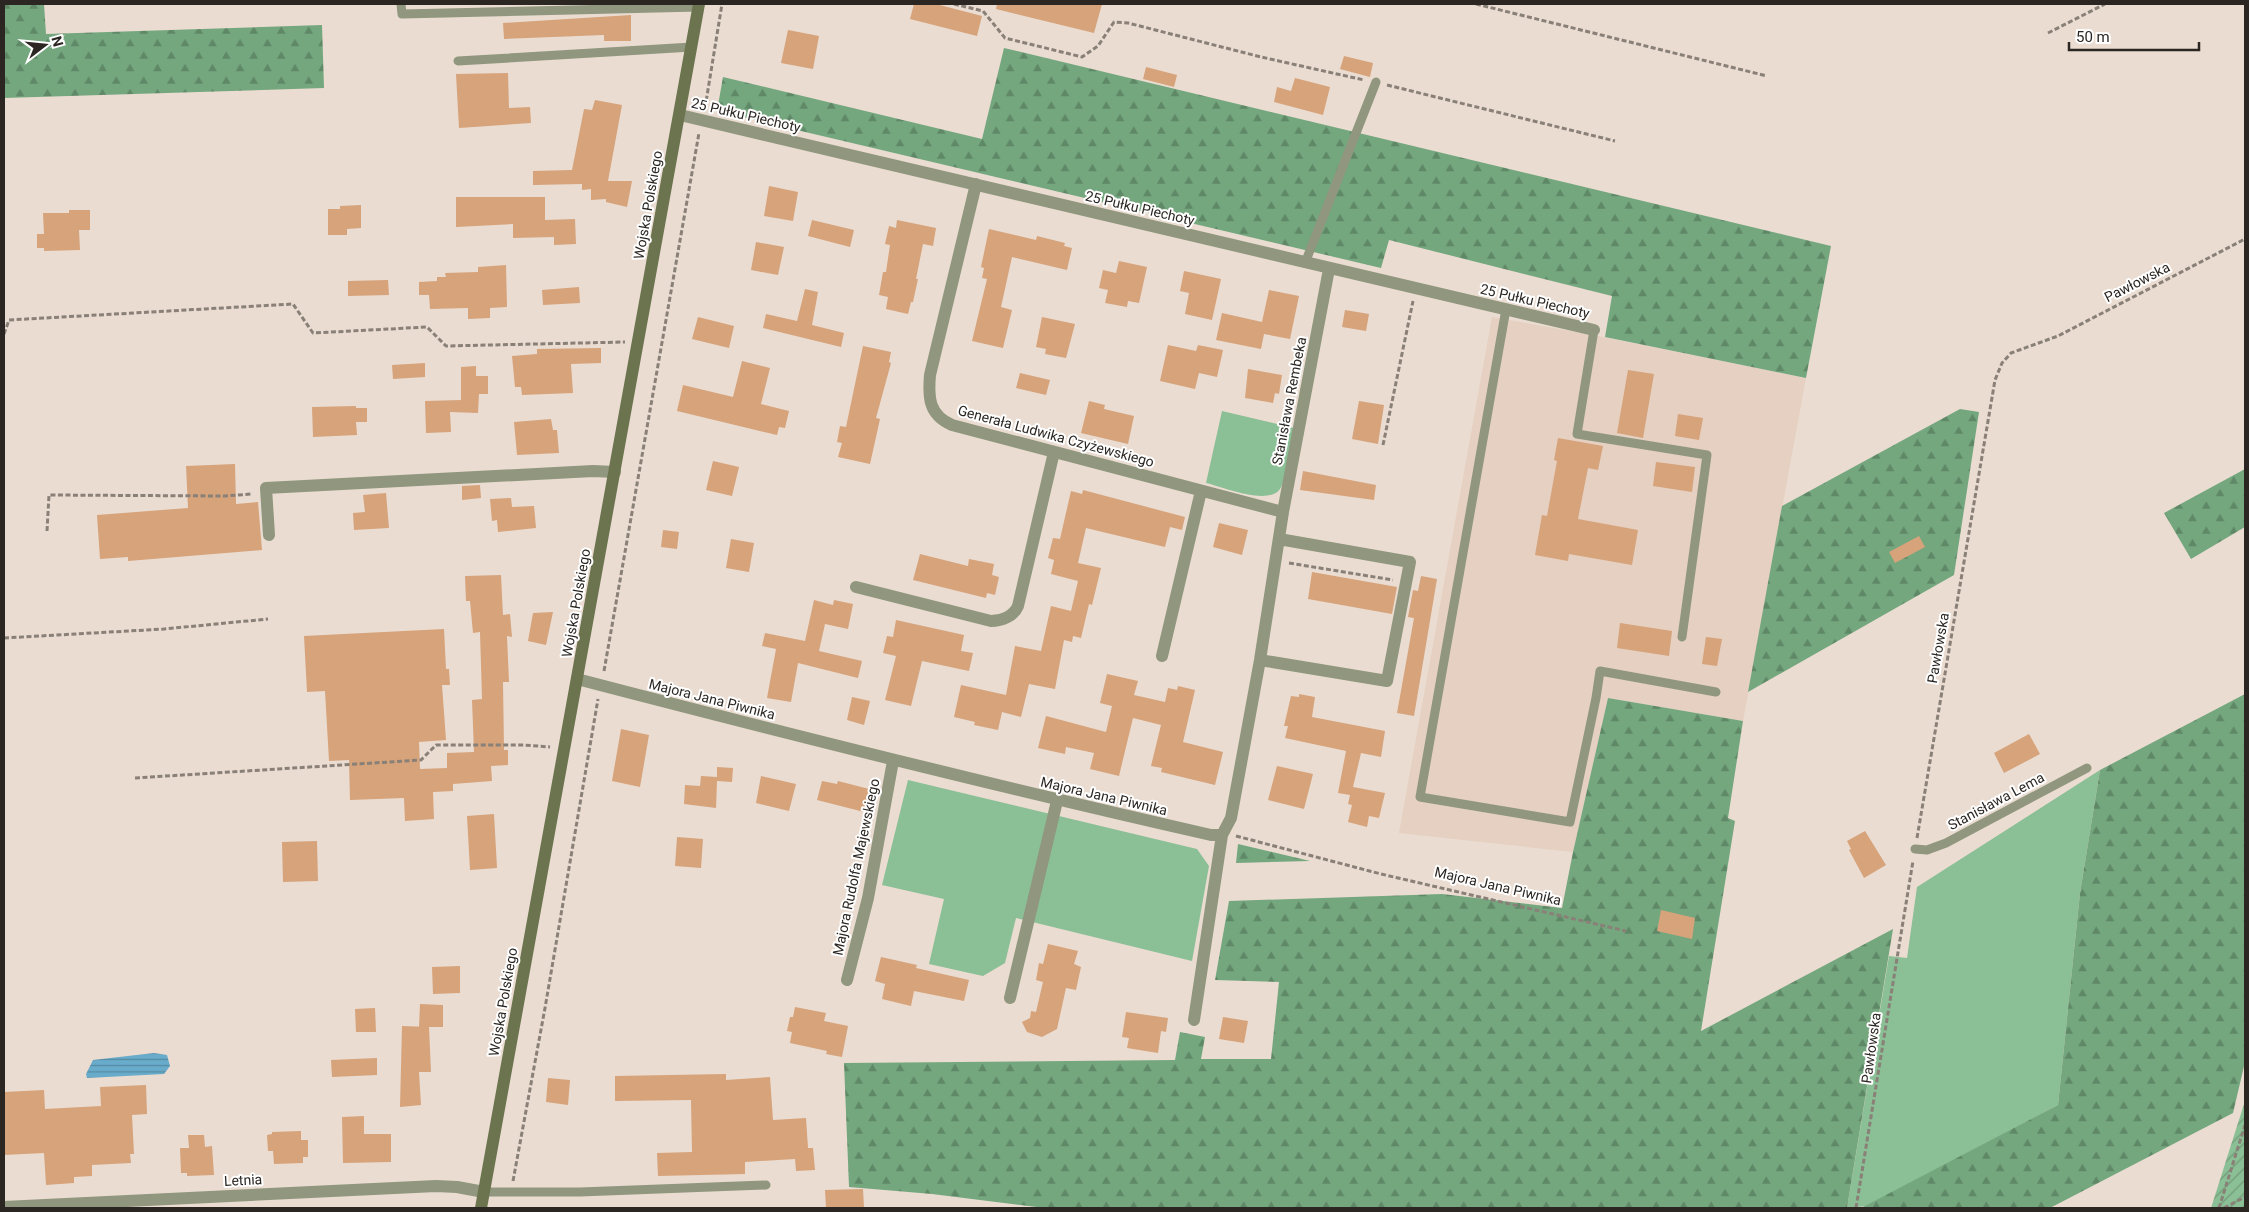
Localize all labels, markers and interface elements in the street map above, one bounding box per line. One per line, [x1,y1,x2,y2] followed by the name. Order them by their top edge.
[20,20,70,70] north arrow
[2069,20,2199,52] scale bar
[2076,28,2110,46] text: 50 m
[48,34,67,48] text: N
[690,95,803,135] street label: 25 Pułku Piechoty
[631,149,665,261] street label: Wojska Polskiego
[1084,188,1197,228] street label: 25 Pułku Piechoty
[2102,259,2172,305] street label: Pawłowska
[1479,281,1592,321] street label: 25 Pułku Piechoty
[1269,336,1309,466] street label: Stanisława Rembeka
[956,402,1156,470] street label: Generała Ludwika Czyżewskiego
[559,547,593,659] street label: Wojska Polskiego
[1924,612,1952,684] street label: Pawłowska
[647,676,777,722] street label: Majora Jana Piwnika
[1945,769,2047,833] street label: Stanisława Lema
[1039,774,1169,818] street label: Majora Jana Piwnika
[829,777,883,957] street label: Majora Rudolfa Majewskiego
[1433,864,1563,908] street label: Majora Jana Piwnika
[486,946,520,1058] street label: Wojska Polskiego
[1858,1012,1884,1084] street label: Pawłowska
[223,1171,263,1189] street label: Letnia

